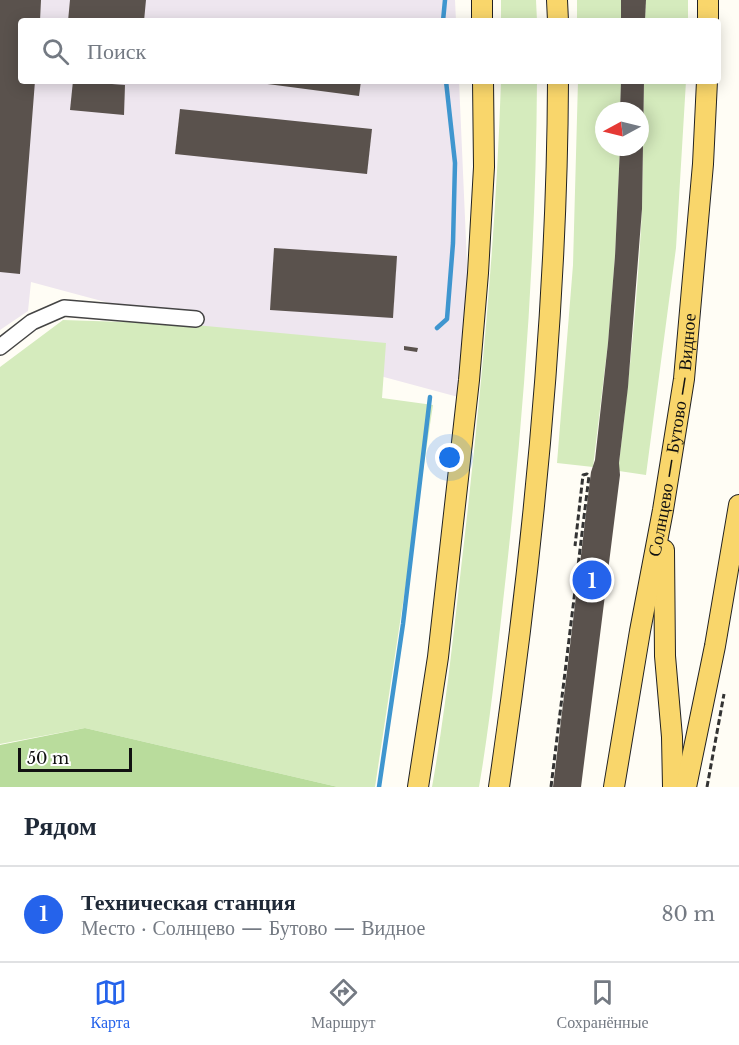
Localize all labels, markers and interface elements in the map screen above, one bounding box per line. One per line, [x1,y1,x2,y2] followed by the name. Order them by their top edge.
[18,18,721,84] search box
[39,35,72,68] icon: search
[87,38,146,65] text: Поиск
[595,102,649,156] north arrow
[643,312,701,558] street label: Солнцево — Бутово — Видное
[435,443,464,472] your location
[572,558,612,602] pin: 1
[18,745,132,772] scale bar
[27,748,69,768] text: 50 m
[24,810,97,842] text: Рядом
[81,889,296,916] text: Техническая станция
[39,902,48,926] text: 1
[661,902,715,926] text: 80 m
[81,916,425,940] text: Место · Солнцево — Бутово — Видное
[90,976,130,1032] tab: Карта
[311,976,376,1032] tab: Маршрут
[557,976,649,1032] tab: Сохранённые

